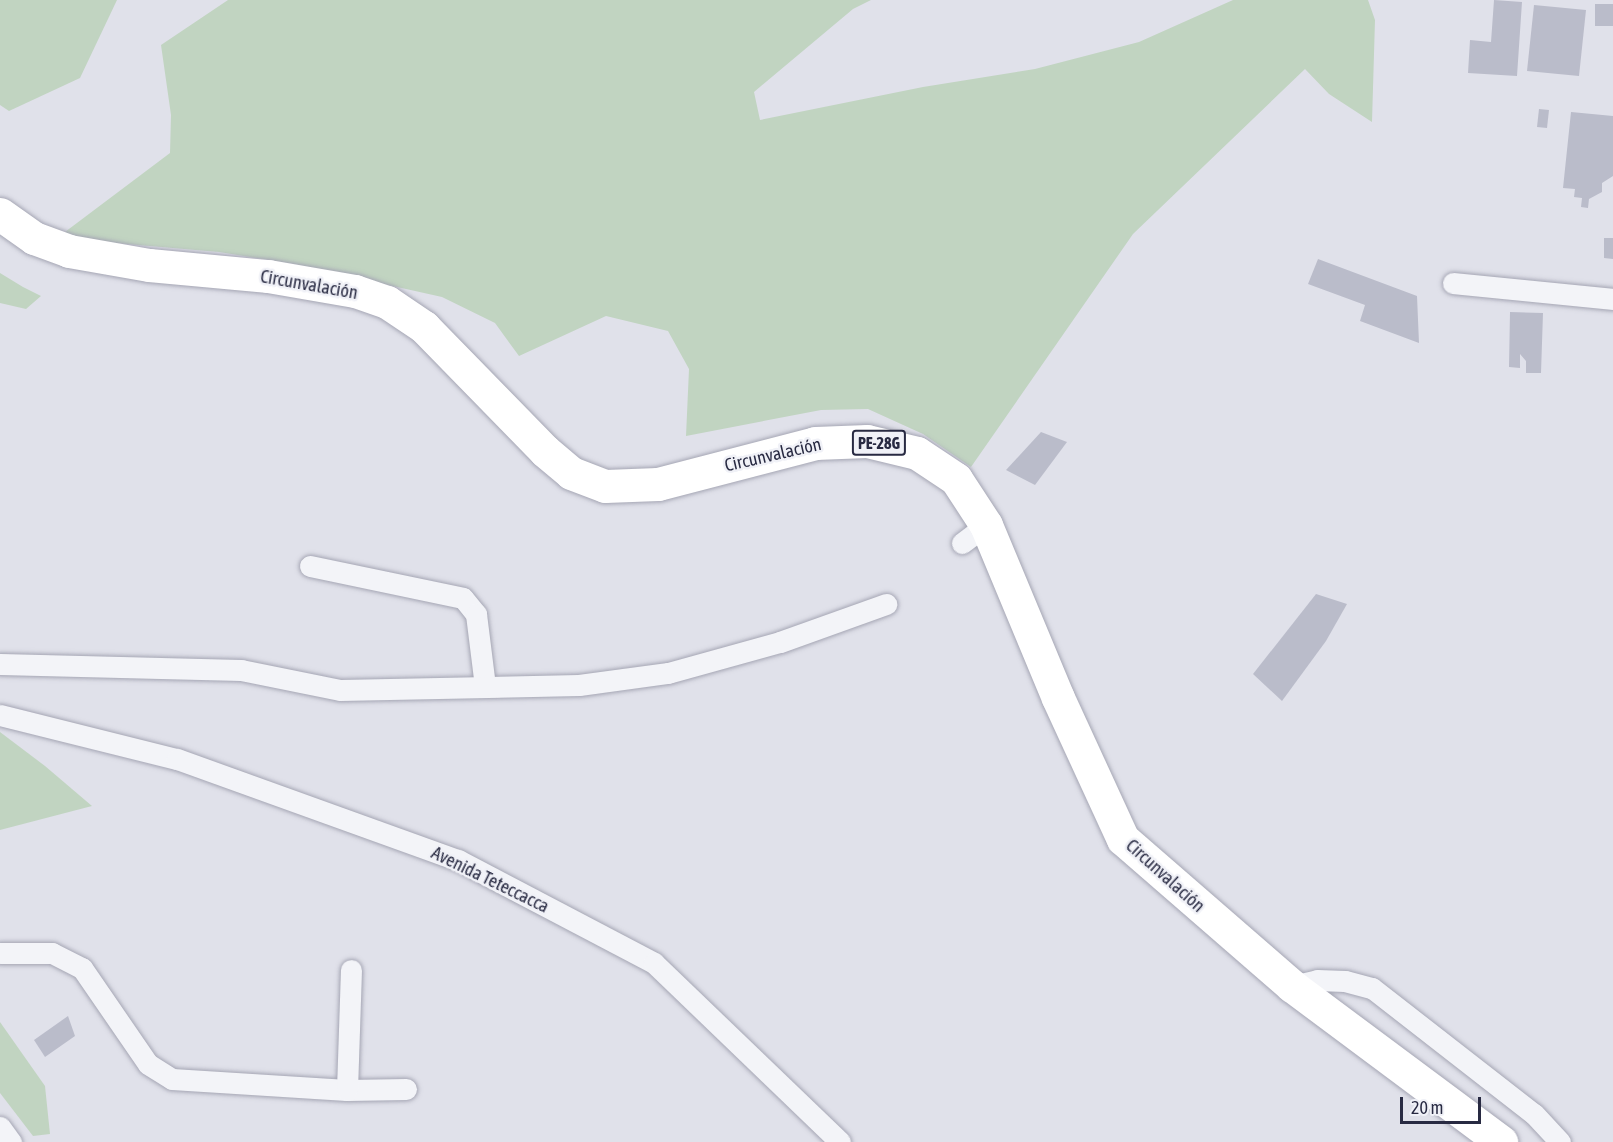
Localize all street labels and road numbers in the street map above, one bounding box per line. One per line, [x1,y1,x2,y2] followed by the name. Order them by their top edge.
[259,266,359,304] street label: Circunvalación
[850,430,908,456] road number: PE-28G
[723,433,823,477] street label: Circunvalación
[1121,835,1209,917] street label: Circunvalación
[428,842,552,918] street label: Avenida Teteccacca

